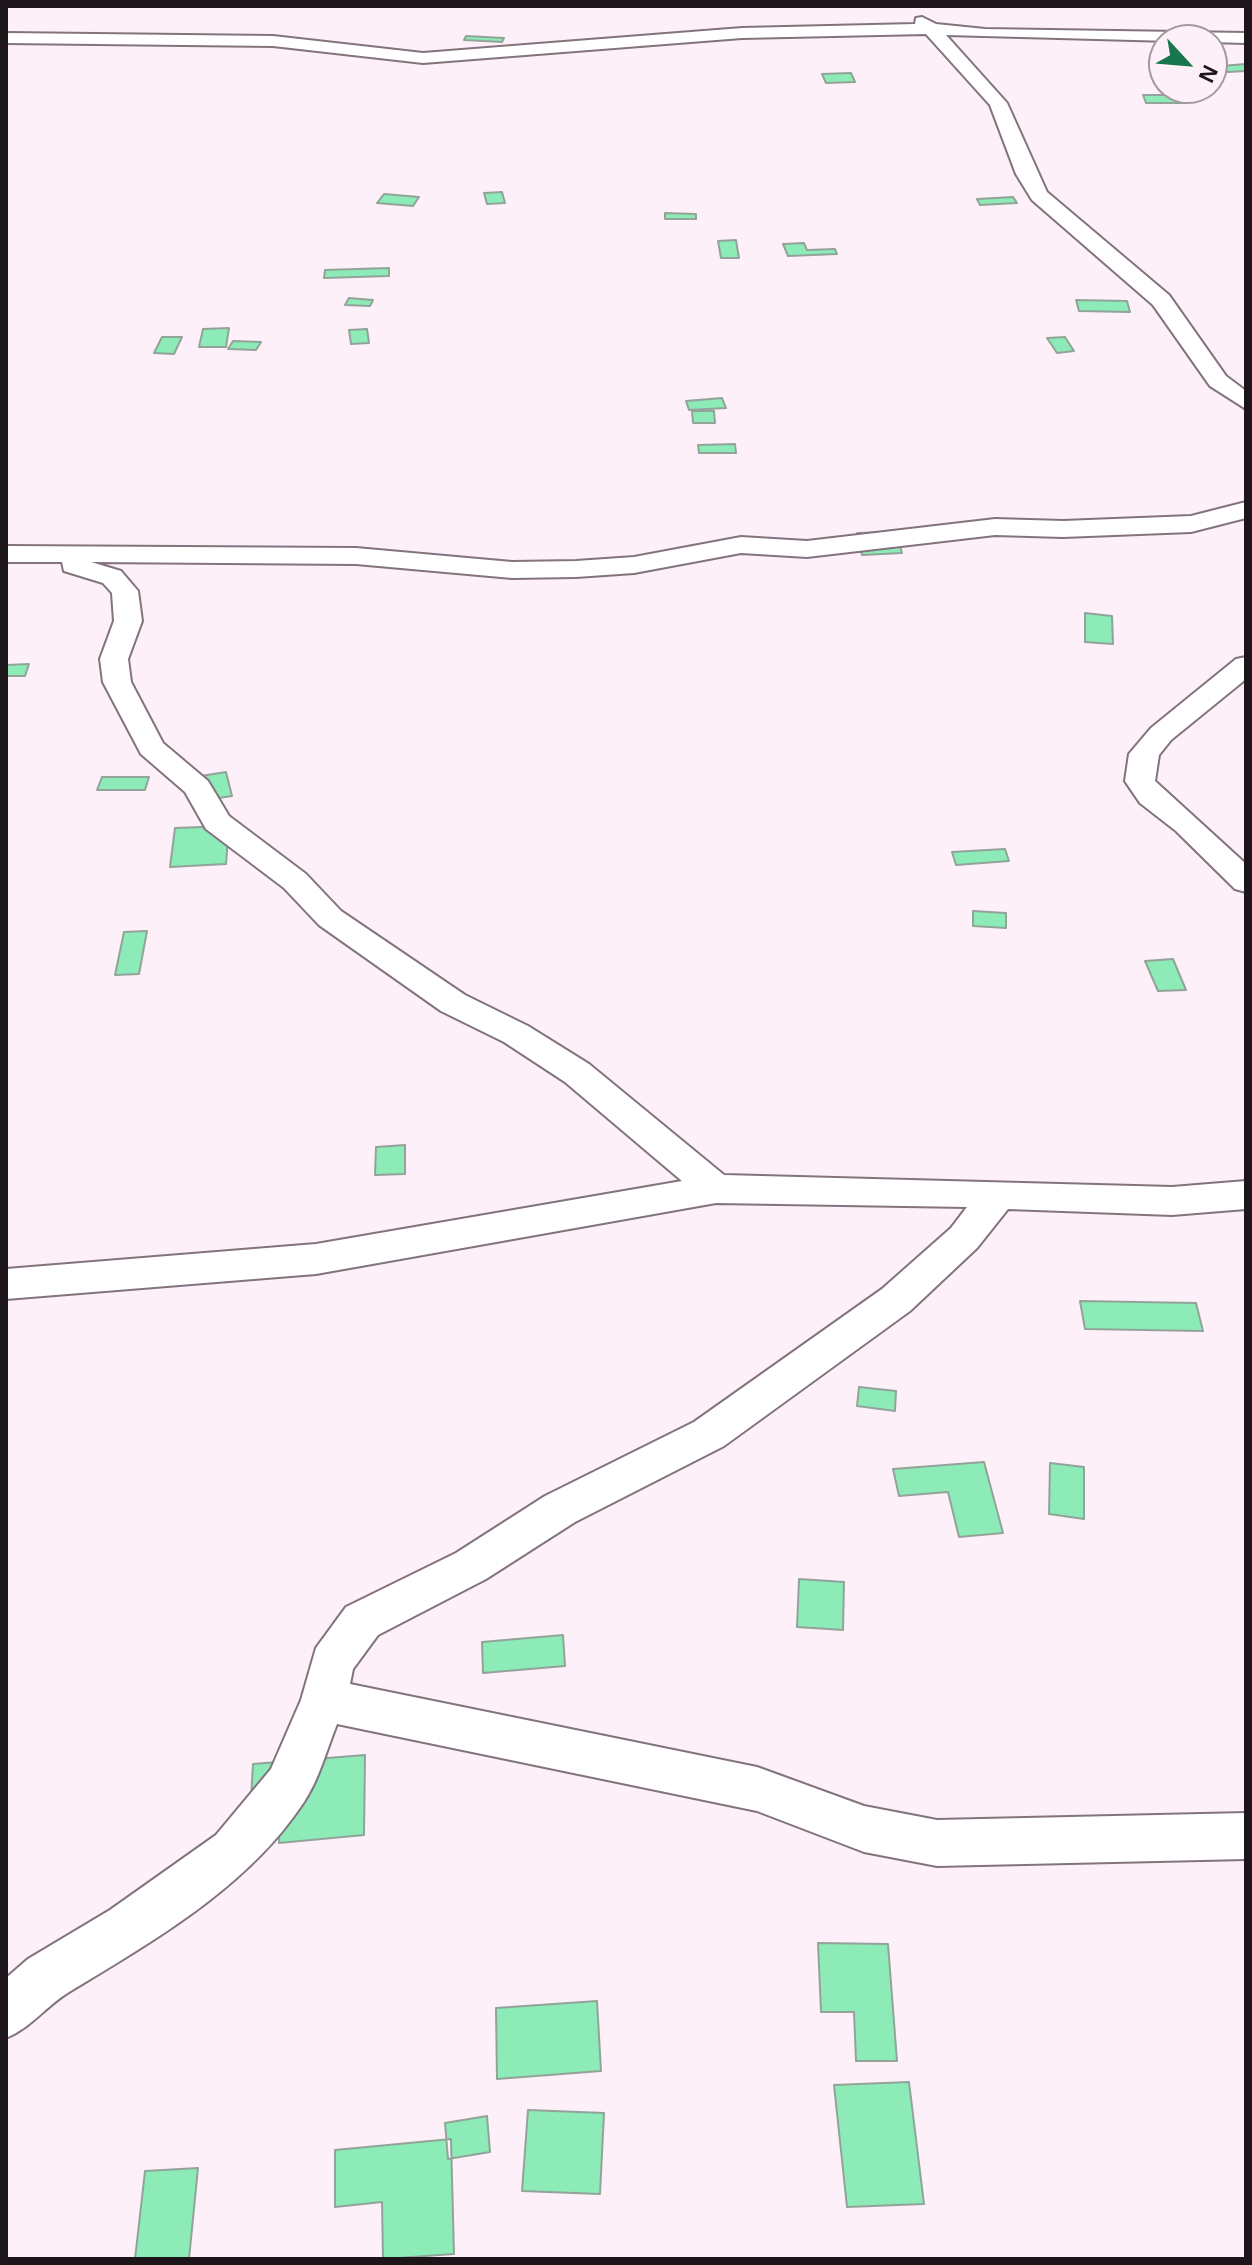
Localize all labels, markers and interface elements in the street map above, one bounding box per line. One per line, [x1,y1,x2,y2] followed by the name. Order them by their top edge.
[1148,24,1228,104] north arrow
[1194,61,1223,86] text: N

